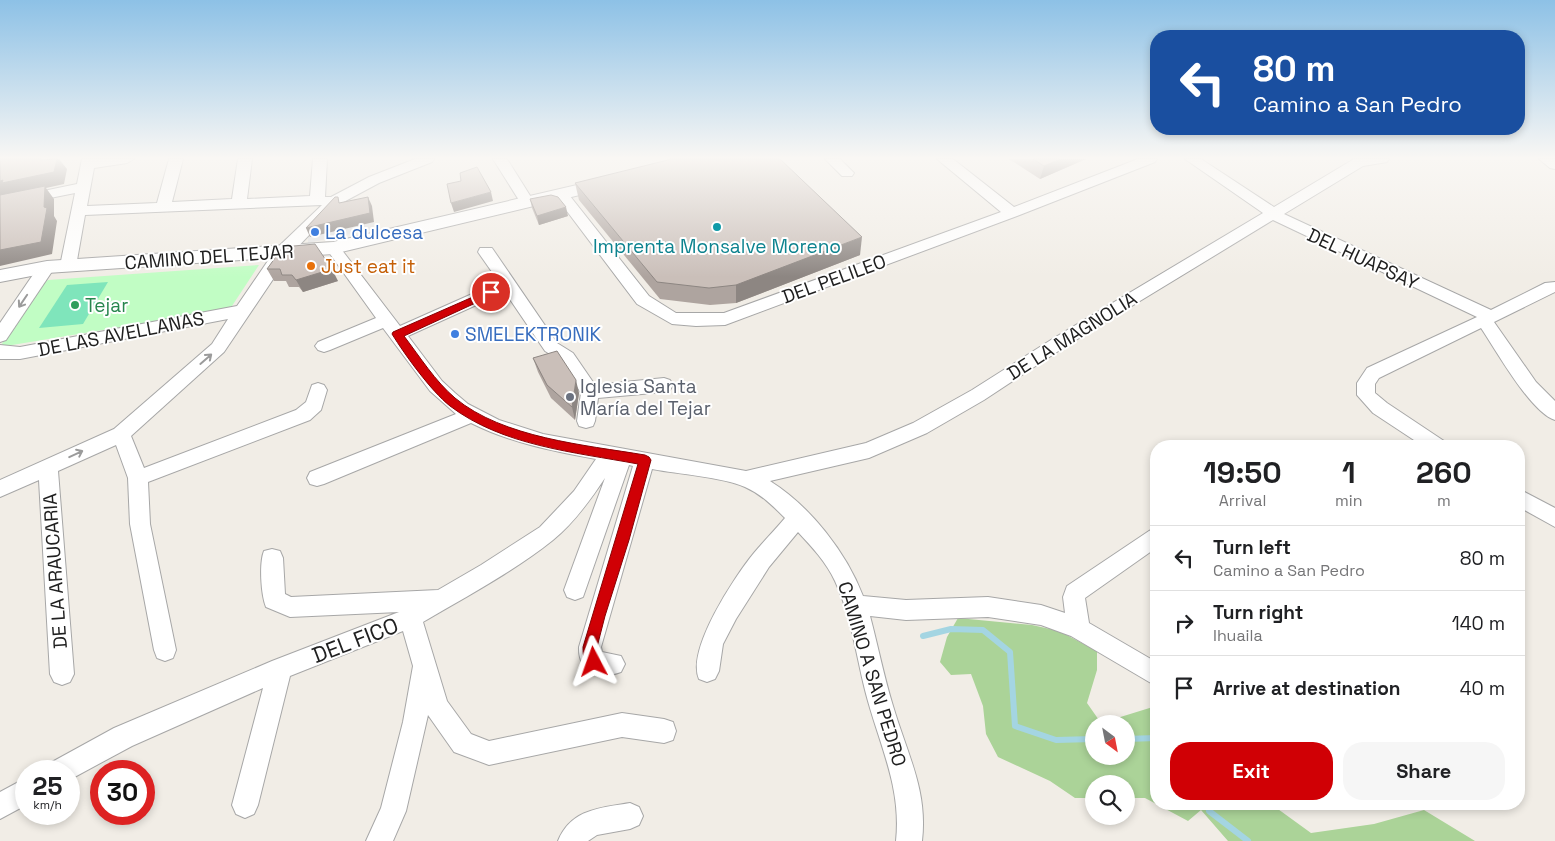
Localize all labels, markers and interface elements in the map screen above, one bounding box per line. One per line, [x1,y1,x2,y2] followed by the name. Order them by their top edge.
[1253,47,1335,91] text: 80 m
[1170,50,1235,115] icon: left
[1253,90,1462,118] text: Camino a San Pedro
[325,220,423,245] place label: La dulcesa
[711,221,723,233] marker: Imprenta Monsalve Moreno
[1303,222,1423,296] street label: DEL HUAPSAY
[309,226,321,238] marker: La dulcesa
[593,234,841,259] place label: Imprenta Monsalve Moreno
[124,239,294,275] street label: CAMINO DEL TEJAR
[779,249,889,309] street label: DEL PELILEO
[321,254,415,279] place label: Just eat it
[305,260,317,272] marker: Just eat it
[470,271,512,313] pin
[477,278,505,306] icon: arrive
[1003,286,1141,386] street label: DE LA MAGNOLIA
[85,293,128,318] place label: Tejar
[18,294,28,308] one-way arrow
[69,299,81,311] marker: Tejar
[36,306,206,362] street label: DE LAS AVELLANAS
[465,322,602,347] place label: SMELEKTRONIK
[449,328,461,340] marker: SMELEKTRONIK
[200,353,213,365] one-way arrow
[580,374,711,421] place label: Iglesia Santa María del Tejar
[564,391,576,403] marker: Iglesia Santa María del Tejar
[68,449,83,459] one-way arrow
[1203,453,1282,492] text: 19:50
[1342,453,1356,492] text: 1
[1416,453,1472,492] text: 260
[1219,490,1266,511] text: Arrival
[1335,490,1363,511] text: min
[1437,490,1451,511] text: m
[37,492,73,650] street label: DE LA ARAUCARIA
[1213,535,1291,560] text: Turn left
[1170,544,1198,572] icon: left
[1460,546,1505,571] text: 80 m
[1213,560,1365,581] text: Camino a San Pedro
[832,578,912,770] street label: CAMINO A SAN PEDRO
[1213,600,1303,625] text: Turn right
[1170,609,1198,637] icon: right
[308,611,402,669] street label: DEL FICO
[1452,611,1505,636] text: 140 m
[1213,625,1263,646] text: Ihuaila
[567,635,619,687] position arrow
[1170,674,1198,702] icon: arrive
[1213,676,1401,701] text: Arrive at destination
[1460,676,1505,701] text: 40 m
[1085,715,1135,765] north arrow
[1085,715,1135,825] map controls
[1170,742,1333,800] button: Exit
[1343,742,1505,800] button: Share
[90,760,155,825] speed limit sign: 30
[33,770,62,802] text: 25
[1085,775,1135,825] button: search
[33,797,62,813] text: km/h

